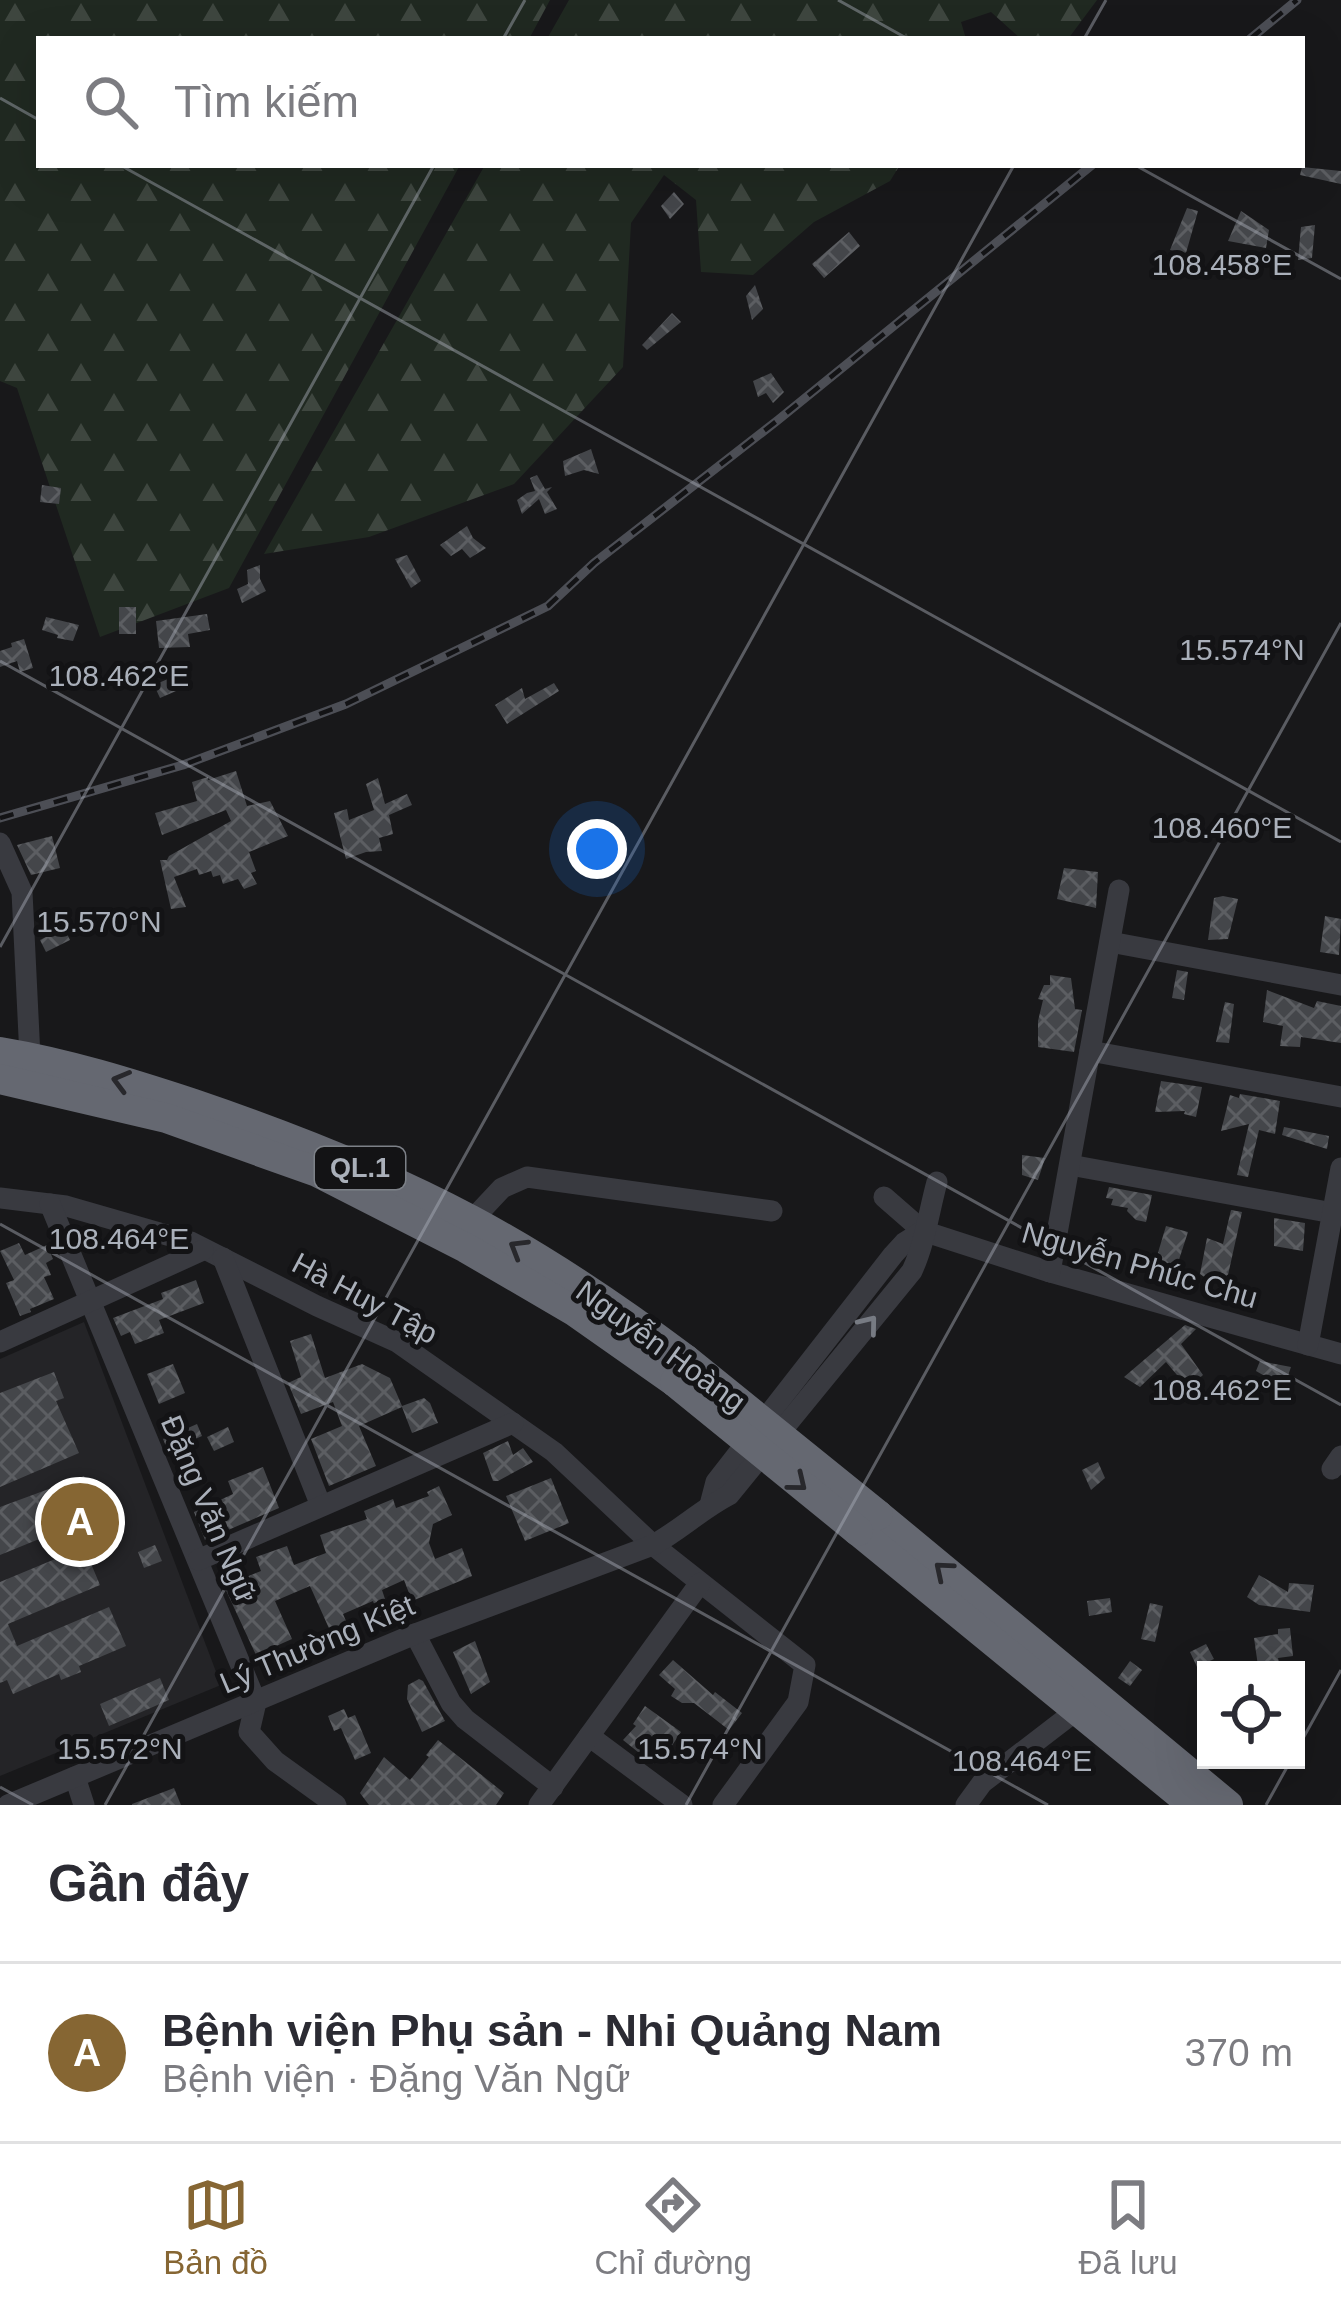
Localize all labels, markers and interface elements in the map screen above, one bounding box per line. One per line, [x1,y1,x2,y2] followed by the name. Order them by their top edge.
[36,36,1305,168] search box
[78,69,144,135] icon: search
[174,76,359,127] text: Tìm kiếm
[1152,248,1292,281] text: 108.458°E
[1179,633,1305,666] text: 15.574°N
[49,659,189,692] text: 108.462°E
[1152,811,1292,844] text: 108.460°E
[567,819,627,879] your location
[36,905,162,938] text: 15.570°N
[111,1071,132,1096] one-way arrow
[315,1147,405,1189] road number: QL.1
[1018,1216,1262,1314] street label: Nguyễn Phúc Chu
[49,1222,189,1255] text: 108.464°E
[509,1239,531,1262] one-way arrow
[287,1246,443,1350] street label: Hà Huy Tập
[570,1274,752,1418] street label: Nguyễn Hoàng
[855,1316,876,1338] one-way arrow
[1152,1373,1292,1406] text: 108.462°E
[155,1410,263,1608] street label: Đặng Văn Ngữ
[785,1468,807,1490] one-way arrow
[41,1477,119,1567] pin: A
[935,1562,957,1584] one-way arrow
[215,1588,420,1700] street label: Lý Thường Kiệt
[1197,1661,1305,1769] map controls
[1197,1661,1305,1769] button: locate
[57,1732,183,1765] text: 15.572°N
[637,1732,763,1765] text: 15.574°N
[952,1744,1092,1777] text: 108.464°E
[48,1855,249,1912] text: Gần đây
[162,2005,942,2056] text: Bệnh viện Phụ sản - Nhi Quảng Nam
[73,2031,101,2074] text: A
[1185,2031,1293,2074] text: 370 m
[162,2057,630,2100] text: Bệnh viện · Đặng Văn Ngữ
[163,2172,268,2282] tab: Bản đồ
[594,2172,752,2282] tab: Chỉ đường
[1079,2172,1178,2282] tab: Đã lưu

